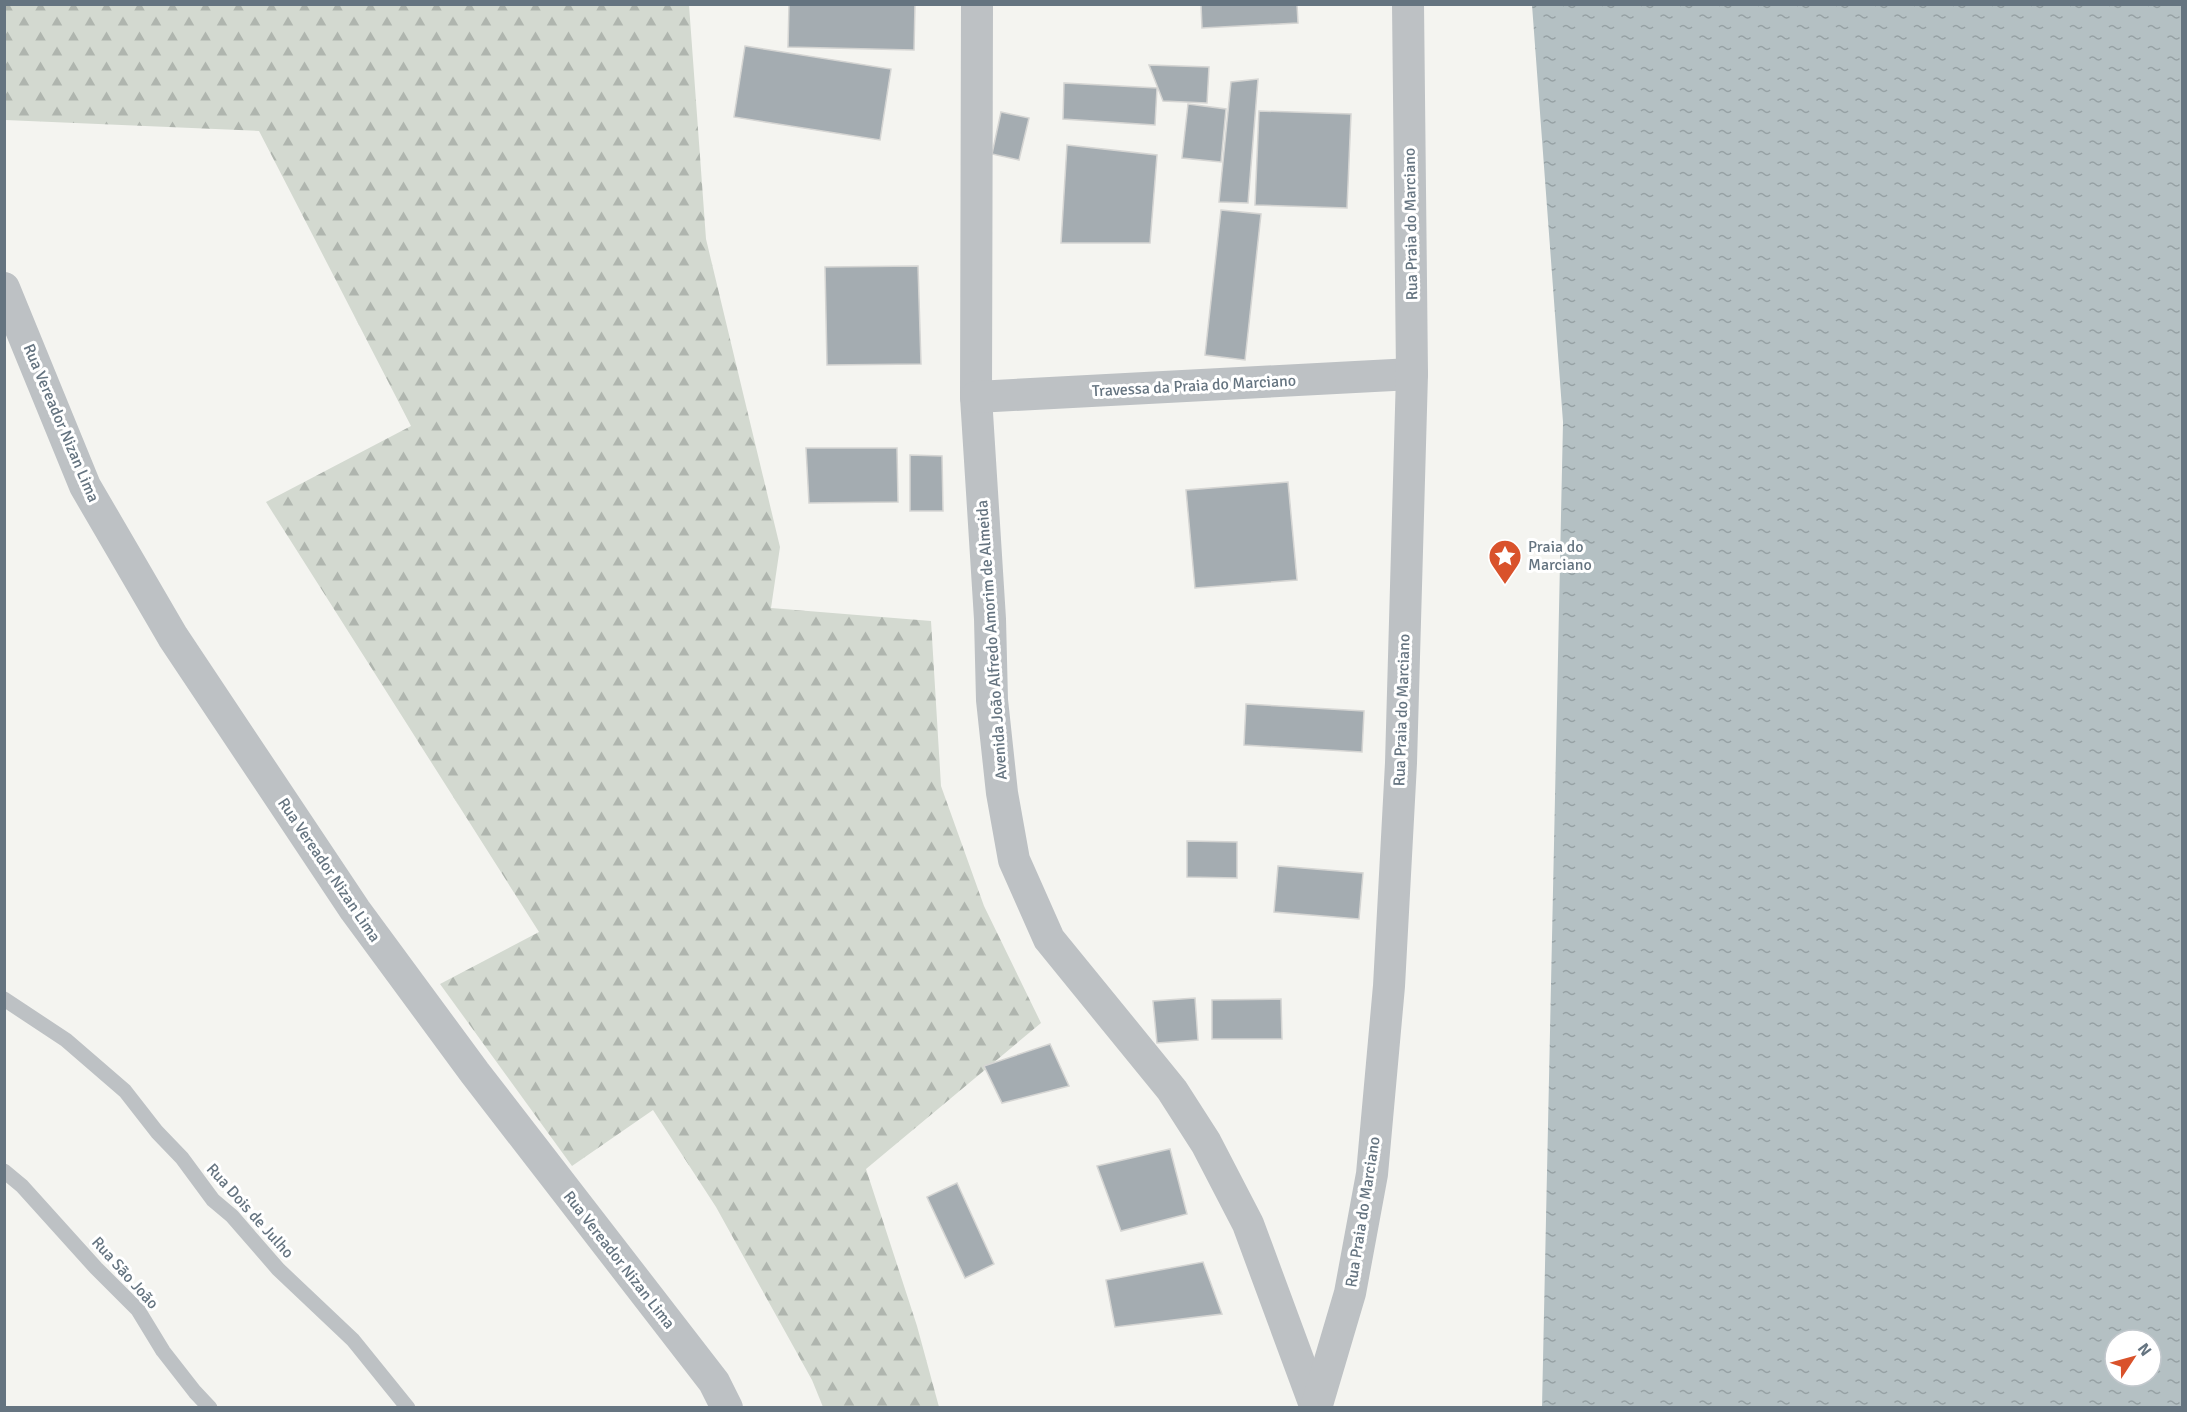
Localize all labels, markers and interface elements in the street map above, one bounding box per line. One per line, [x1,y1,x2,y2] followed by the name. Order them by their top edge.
[1400,148,1422,300] street label: Rua Praia do Marciano
[19,341,103,505] street label: Rua Vereador Nizan Lima
[1091,371,1297,401] street label: Travessa da Praia do Marciano
[972,499,1012,781] street label: Avenida João Alfredo Amorim de Almeida
[1528,537,1592,575] place label: Praia do Marciano
[1487,538,1523,585] place icon: Praia do Marciano
[1389,633,1415,787] street label: Rua Praia do Marciano
[273,794,385,946] street label: Rua Vereador Nizan Lima
[1341,1135,1385,1289] street label: Rua Praia do Marciano
[202,1159,298,1263] street label: Rua Dois de Julho
[559,1187,679,1333] street label: Rua Vereador Nizan Lima
[87,1233,163,1313] street label: Rua São João
[2103,1328,2163,1388] north arrow
[2133,1339,2156,1360] text: N

